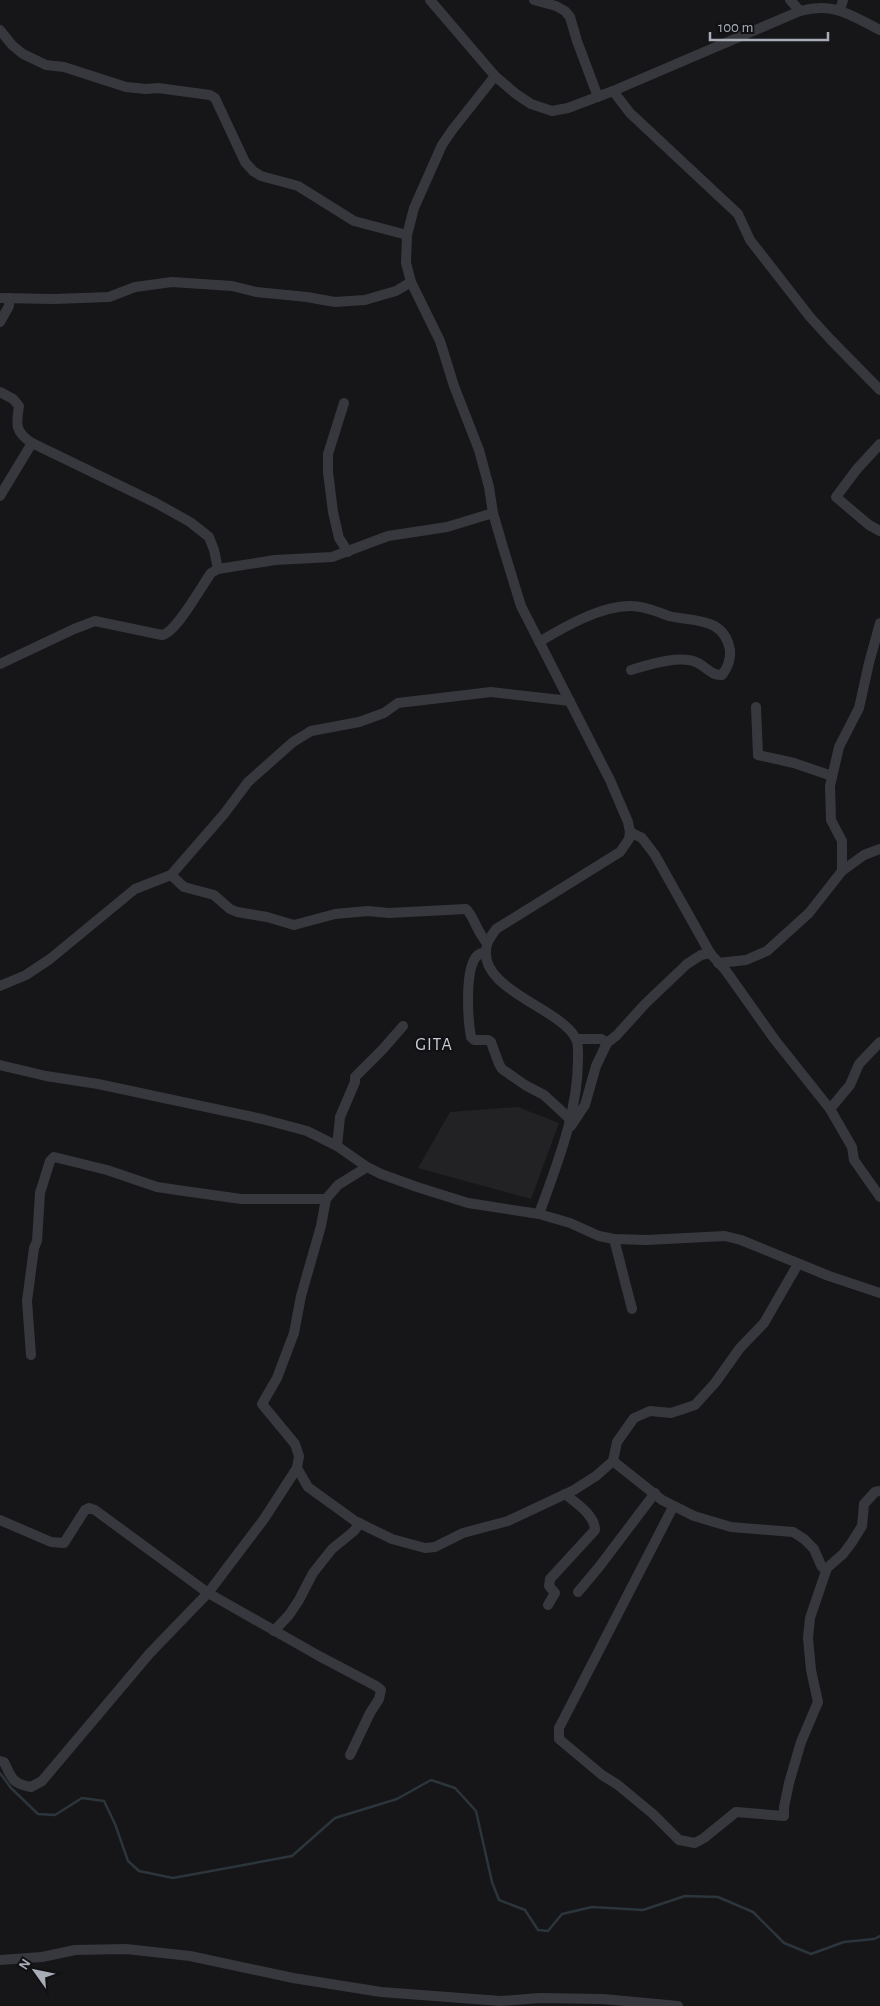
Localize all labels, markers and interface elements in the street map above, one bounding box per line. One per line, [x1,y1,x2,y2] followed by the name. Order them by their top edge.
[710,10,828,42] scale bar
[718,20,753,35] text: 100 m
[415,1036,453,1054] district label: GITA
[10,1946,60,1996] north arrow
[16,1957,33,1972] text: N

